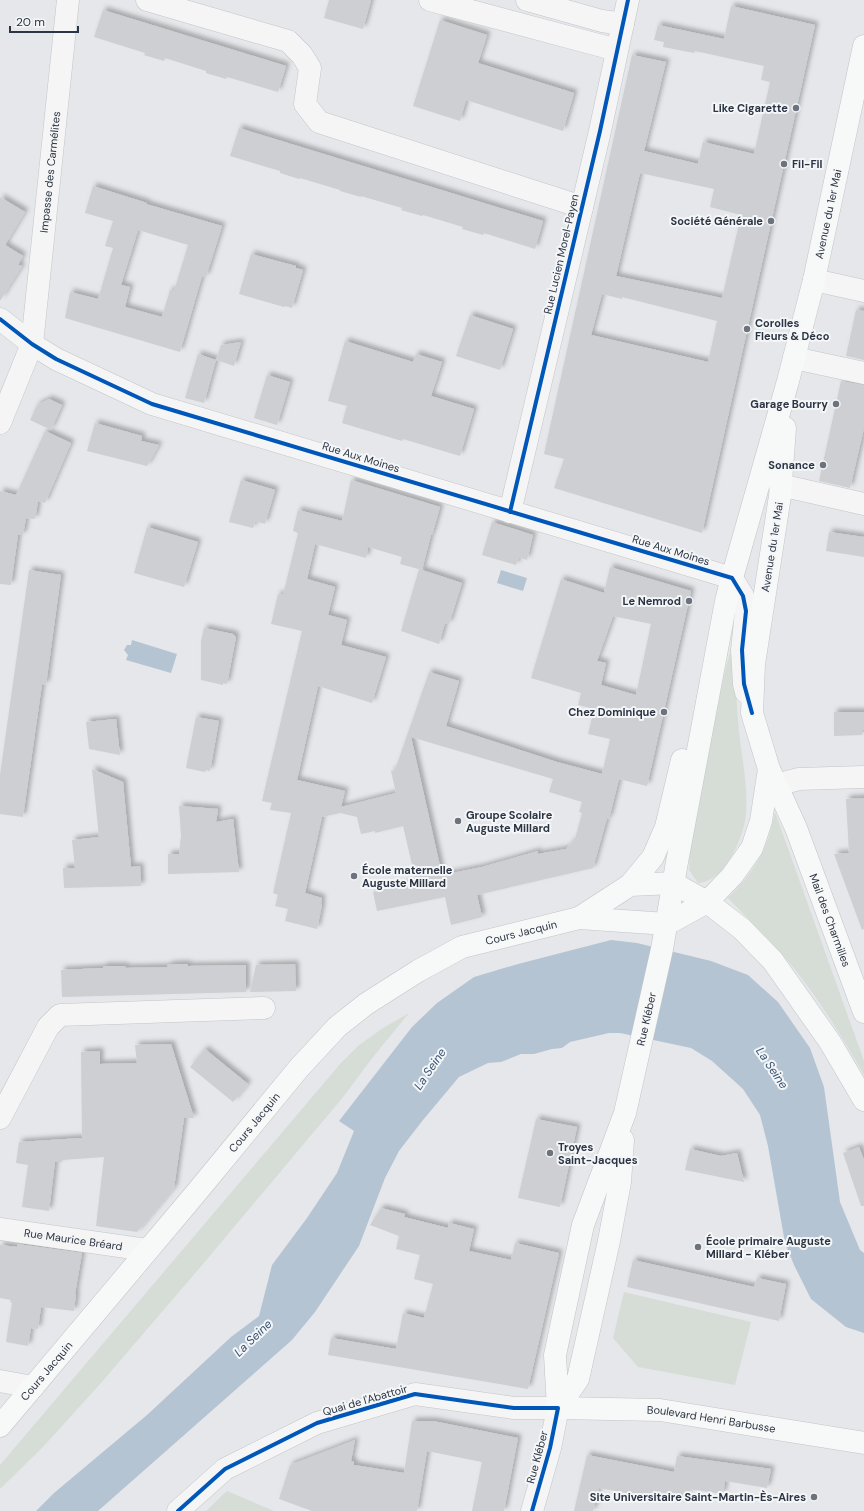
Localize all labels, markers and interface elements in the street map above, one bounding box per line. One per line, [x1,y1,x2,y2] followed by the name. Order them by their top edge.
[10,8,78,34] scale bar
[16,14,45,30] text: 20 m
[713,101,788,115] place label: Like Cigarette
[791,103,801,113] marker: Like Cigarette
[37,111,63,234] street label: Impasse des Carmélites
[792,157,823,171] place label: Fil-Fil
[779,159,789,169] marker: Fil-Fil
[812,168,844,260] street label: Avenue du 1er Mai
[540,193,582,315] street label: Rue Lucien Morel-Payen
[670,214,763,228] place label: Société Générale
[766,216,776,226] marker: Société Générale
[755,316,830,343] place label: Corolles Fleurs & Déco
[742,324,752,334] marker: Corolles Fleurs & Déco
[750,397,828,411] place label: Garage Bourry
[831,399,841,409] marker: Garage Bourry
[321,439,401,475] street label: Rue Aux Moines
[768,458,815,472] place label: Sonance
[818,460,828,470] marker: Sonance
[758,501,786,593] street label: Avenue du 1er Mai
[631,532,711,568] street label: Rue Aux Moines
[623,594,681,608] place label: Le Nemrod
[684,596,694,606] marker: Le Nemrod
[568,705,656,719] place label: Chez Dominique
[659,707,669,717] marker: Chez Dominique
[466,808,553,835] place label: Groupe Scolaire Auguste Millard
[453,816,463,826] marker: Groupe Scolaire Auguste Millard
[362,863,453,890] place label: École maternelle Auguste Millard
[349,871,359,881] marker: École maternelle Auguste Millard
[806,872,854,969] street label: Mail des Charmilles
[484,917,558,948] street label: Cours Jacquin
[633,991,659,1047] street label: Rue Kléber
[752,1044,792,1092] water label: La Seine
[410,1045,450,1093] water label: La Seine
[226,1090,283,1155] street label: Cours Jacquin
[558,1140,638,1167] place label: Troyes Saint-Jacques
[545,1148,555,1158] marker: Troyes Saint-Jacques
[23,1226,124,1253] street label: Rue Maurice Bréard
[706,1234,831,1261] place label: École primaire Auguste Millard - Kléber
[693,1242,703,1252] marker: École primaire Auguste Millard - Kléber
[231,1316,276,1360] water label: La Seine
[17,1338,75,1403] street label: Cours Jacquin
[321,1381,409,1419] street label: Quai de l'Abattoir
[647,1403,777,1436] street label: Boulevard Henri Barbusse
[523,1429,551,1485] street label: Rue Kléber
[590,1490,806,1504] place label: Site Universitaire Saint-Martin-Ès-Aires
[809,1492,819,1502] marker: Site Universitaire Saint-Martin-Ès-Aires

